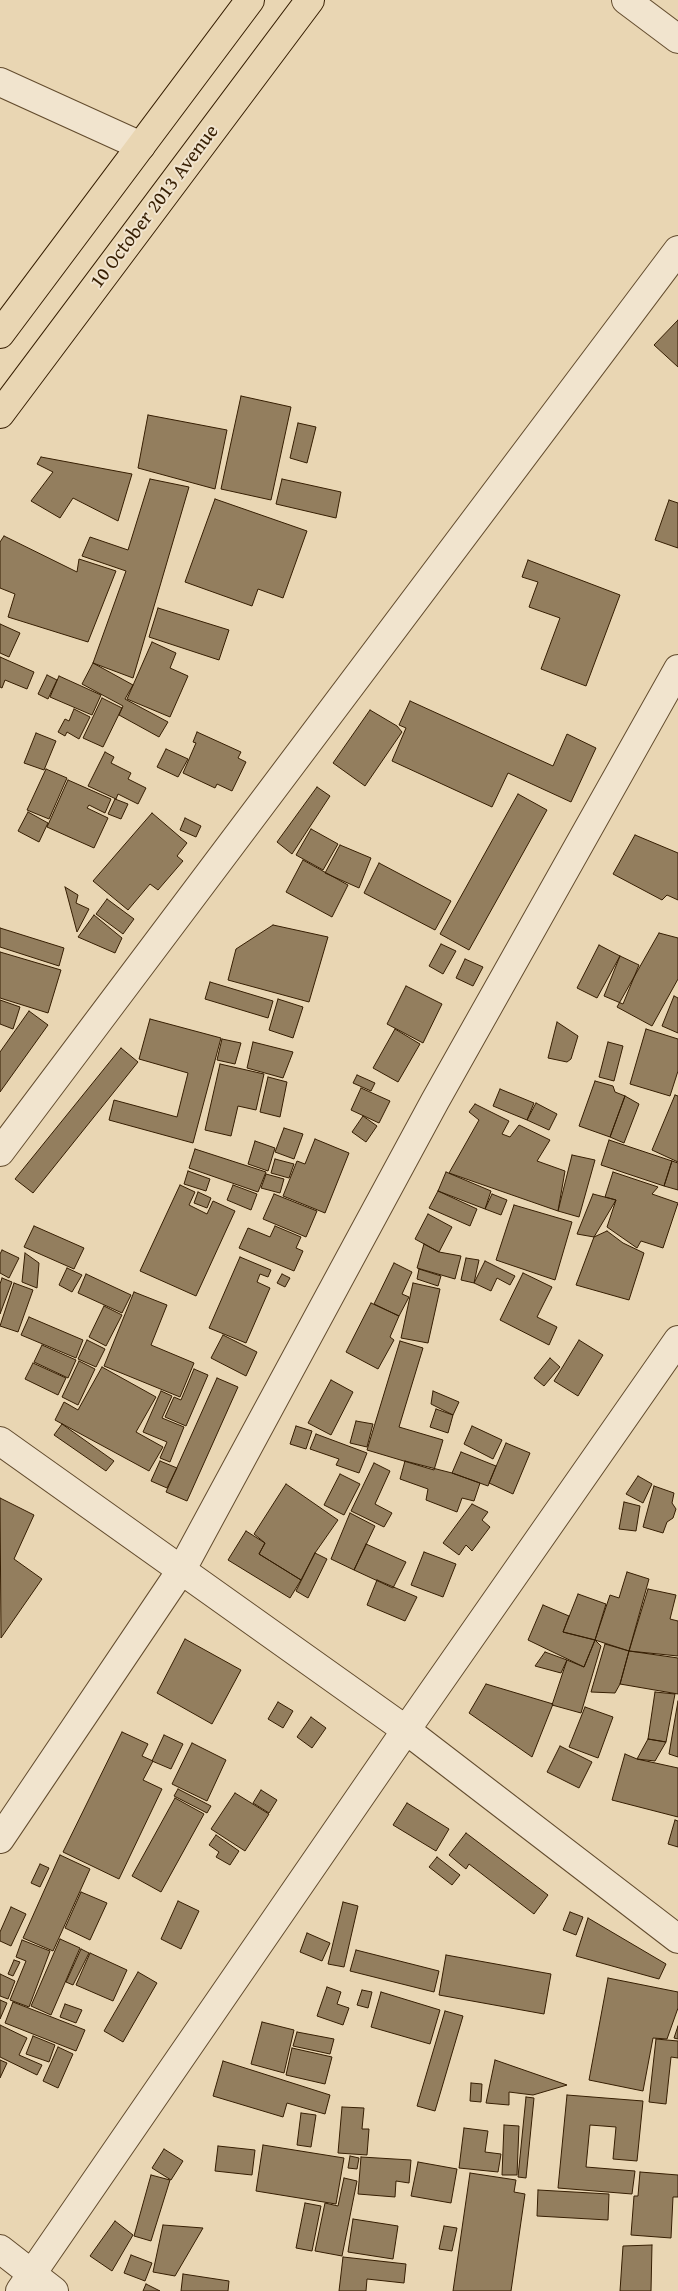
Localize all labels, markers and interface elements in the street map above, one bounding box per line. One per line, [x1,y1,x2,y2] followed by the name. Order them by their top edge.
[86,120,224,294] street label: 10 October 2013 Avenue

